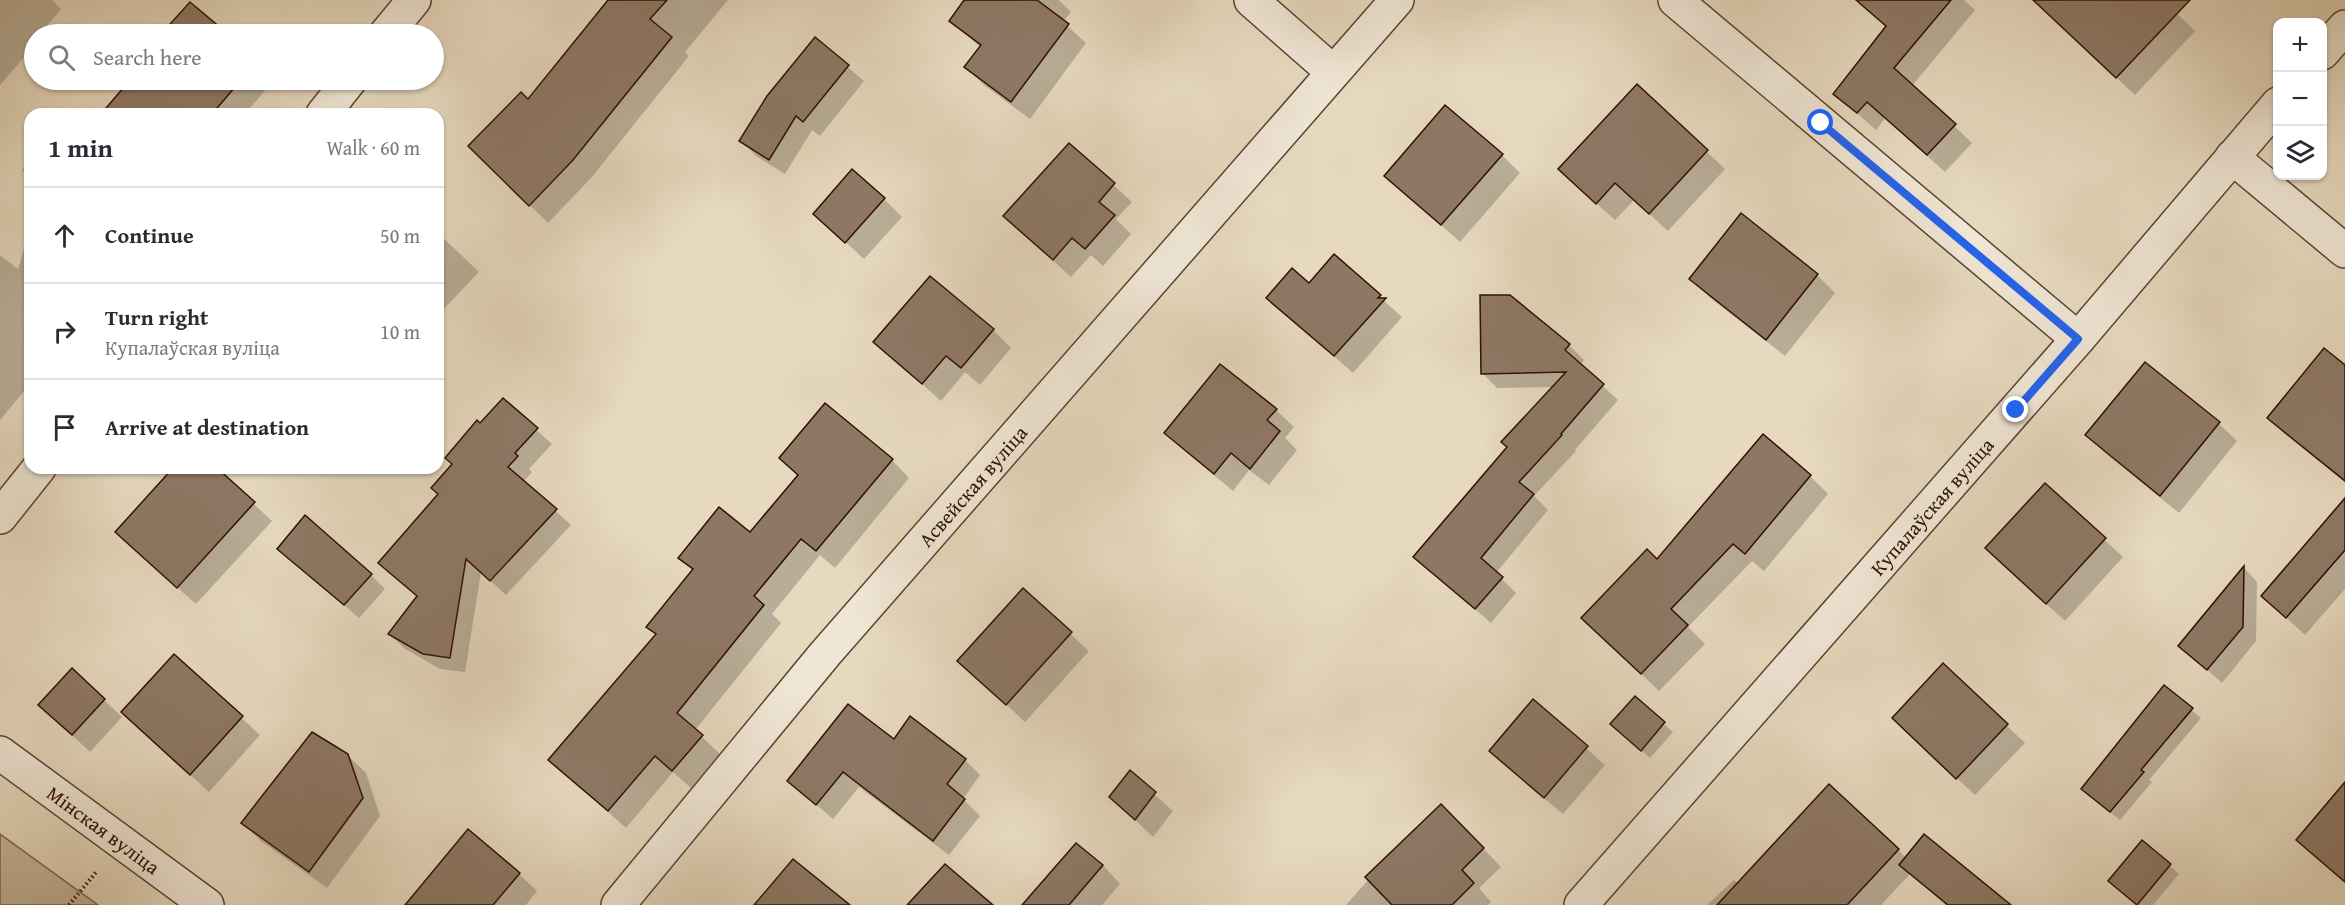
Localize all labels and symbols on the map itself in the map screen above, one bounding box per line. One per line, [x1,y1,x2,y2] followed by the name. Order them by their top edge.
[1807,109,1833,135] route start
[2002,396,2028,422] route end
[911,418,1034,553] street label: Асвейская вуліца
[1863,430,2000,581] street label: Купалаўская вуліца
[41,778,167,881] street label: Мінская вуліца

